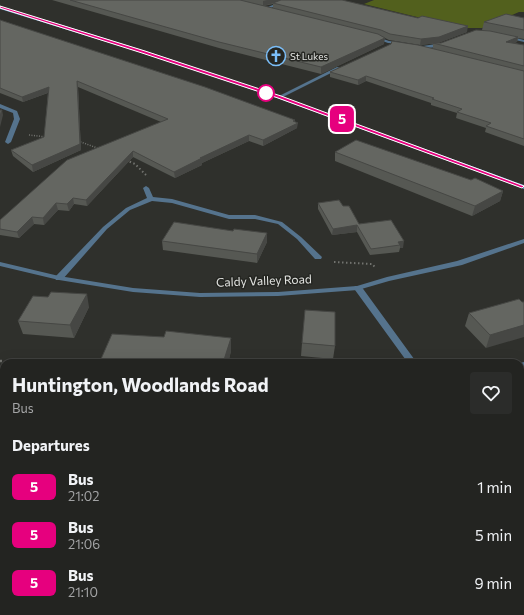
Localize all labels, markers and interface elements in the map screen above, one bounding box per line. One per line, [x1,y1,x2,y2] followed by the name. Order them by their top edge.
[265,45,287,67] church icon: St Lukes
[290,50,329,62] place label: St Lukes
[257,84,275,102] unlabelled marker
[329,106,355,132] line badge: 5
[338,110,346,127] text: 5
[216,271,312,289] street label: Caldy Valley Road
[470,372,512,414] button: heart
[12,373,269,396] text: Huntington, Woodlands Road
[12,400,34,416] text: Bus
[12,436,90,454] text: Departures
[68,470,93,488] text: Bus
[30,478,38,495] text: 5
[477,478,512,496] text: 1 min
[68,488,100,504] text: 21:02
[68,518,93,536] text: Bus
[30,526,38,543] text: 5
[475,526,512,544] text: 5 min
[68,536,100,552] text: 21:06
[68,566,93,584] text: Bus
[30,574,38,591] text: 5
[474,574,512,592] text: 9 min
[68,584,98,600] text: 21:10

